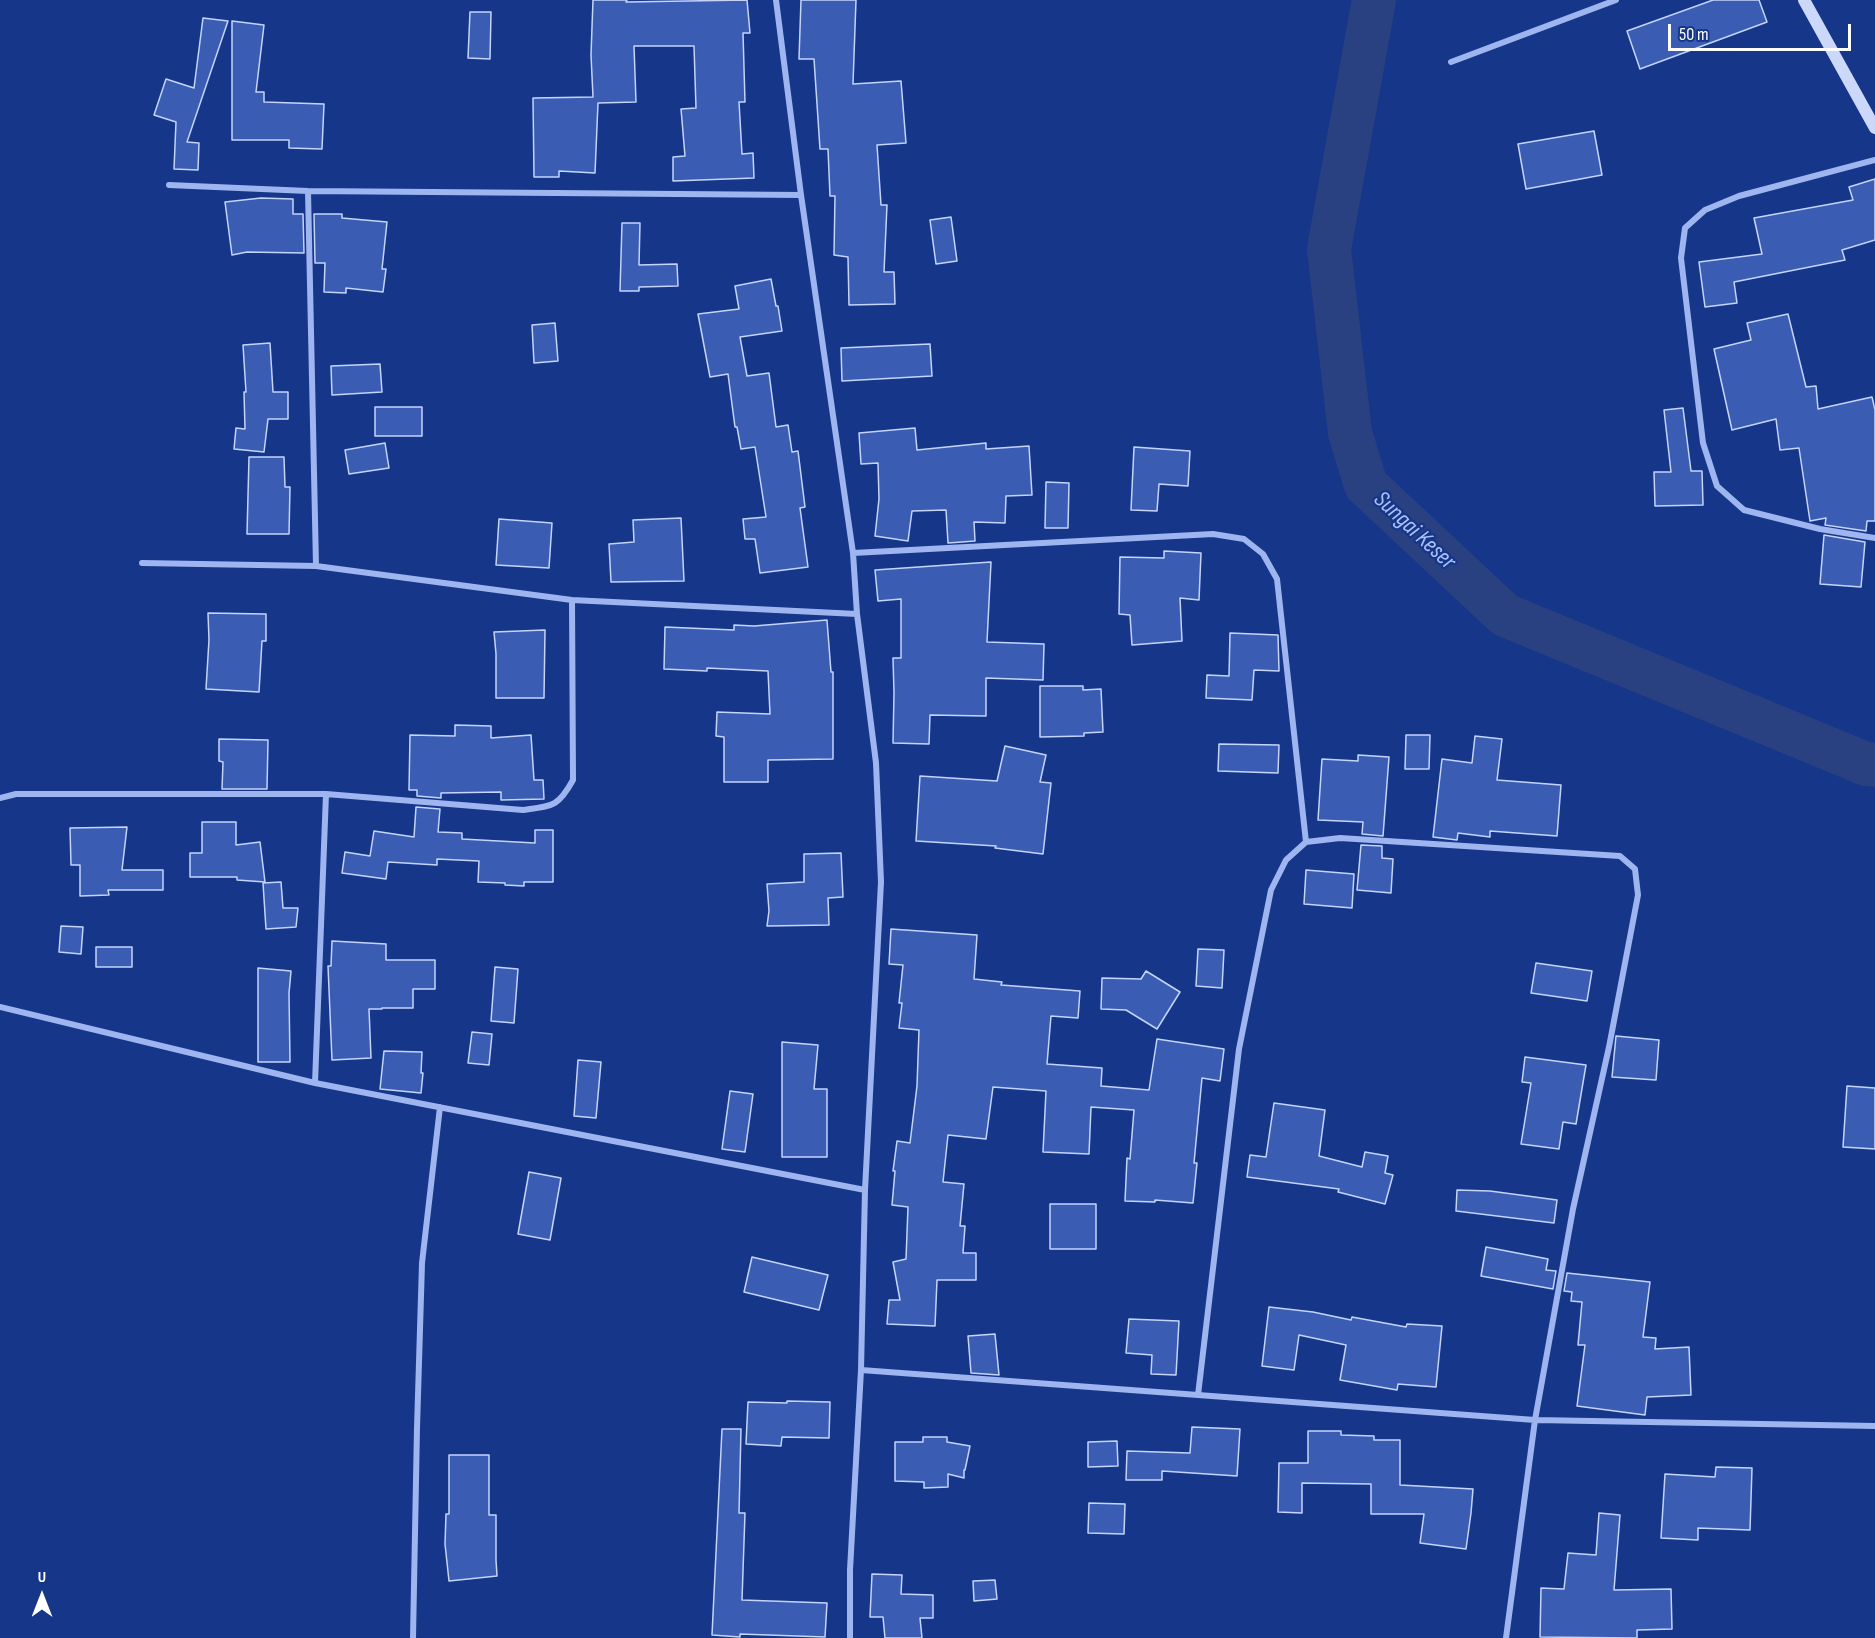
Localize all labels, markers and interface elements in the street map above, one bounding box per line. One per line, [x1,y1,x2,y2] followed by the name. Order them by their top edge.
[1671,12,1854,50] scale bar
[1679,24,1709,45] text: 50 m
[1367,486,1461,576] water label: Sungai Keser
[12,1566,72,1626] north arrow
[38,1568,46,1587] text: U

